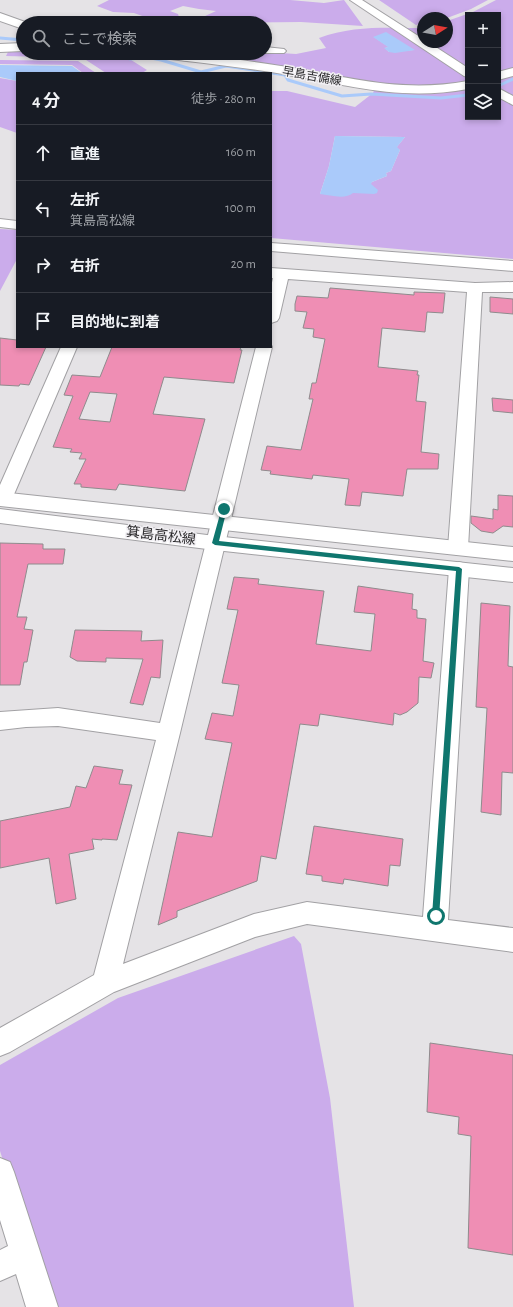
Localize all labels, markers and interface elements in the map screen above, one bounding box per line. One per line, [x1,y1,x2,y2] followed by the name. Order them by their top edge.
[417,12,453,48] north arrow
[465,12,501,120] map controls
[465,12,501,48] button: +
[16,16,272,60] search box
[30,27,52,49] icon: search
[62,32,137,47] text: ここで検索
[465,48,501,84] button: −
[281,64,343,87] street label: 早島吉備線
[465,84,501,120] button: layers
[32,92,60,109] text: 4 分
[191,93,256,106] text: 徒歩 · 280 m
[32,142,54,164] icon: ahead
[226,146,256,159] text: 160 m
[70,147,100,162] text: 直進
[70,193,100,208] text: 左折
[32,198,54,220] icon: left
[225,202,256,215] text: 100 m
[70,215,135,228] text: 箕島高松線
[32,254,54,276] icon: right
[231,258,256,271] text: 20 m
[70,259,100,274] text: 右折
[32,310,54,332] icon: arrive
[70,315,160,330] text: 目的地に到着
[215,500,233,518] route end
[125,523,197,547] street label: 箕島高松線
[427,907,445,925] route start

